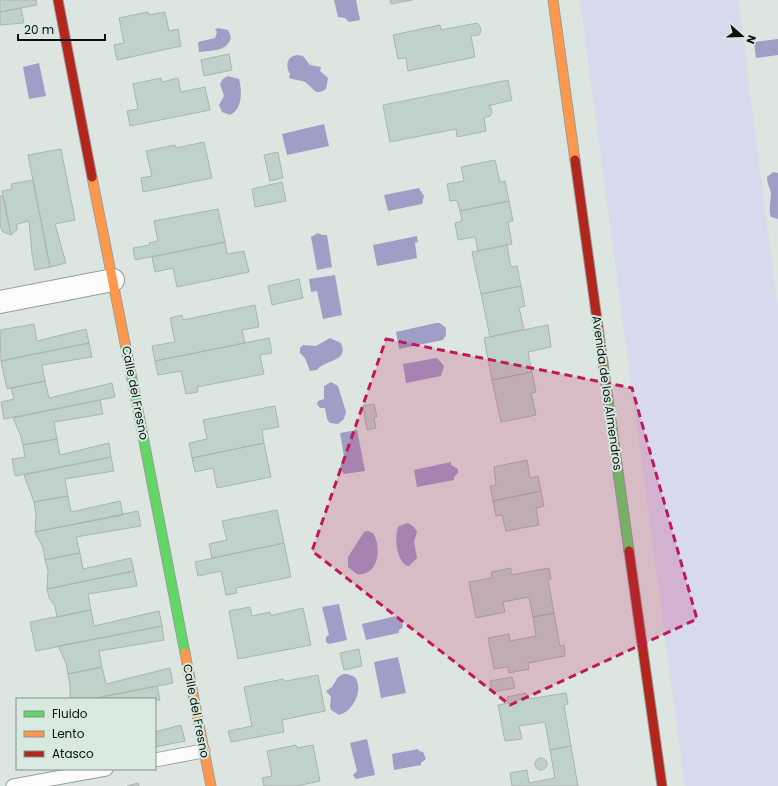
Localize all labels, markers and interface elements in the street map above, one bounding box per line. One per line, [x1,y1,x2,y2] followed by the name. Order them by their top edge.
[18,16,105,42] scale bar
[722,16,762,56] north arrow
[24,21,54,38] text: 20 m
[742,33,760,46] text: N
[588,314,627,471] street label: Avenida de los Almendros
[118,345,153,442] street label: Calle del Fresno
[179,663,214,760] street label: Calle del Fresno
[16,698,156,770] legend
[52,705,88,722] text: Fluido
[52,725,85,742] text: Lento
[52,745,94,762] text: Atasco

